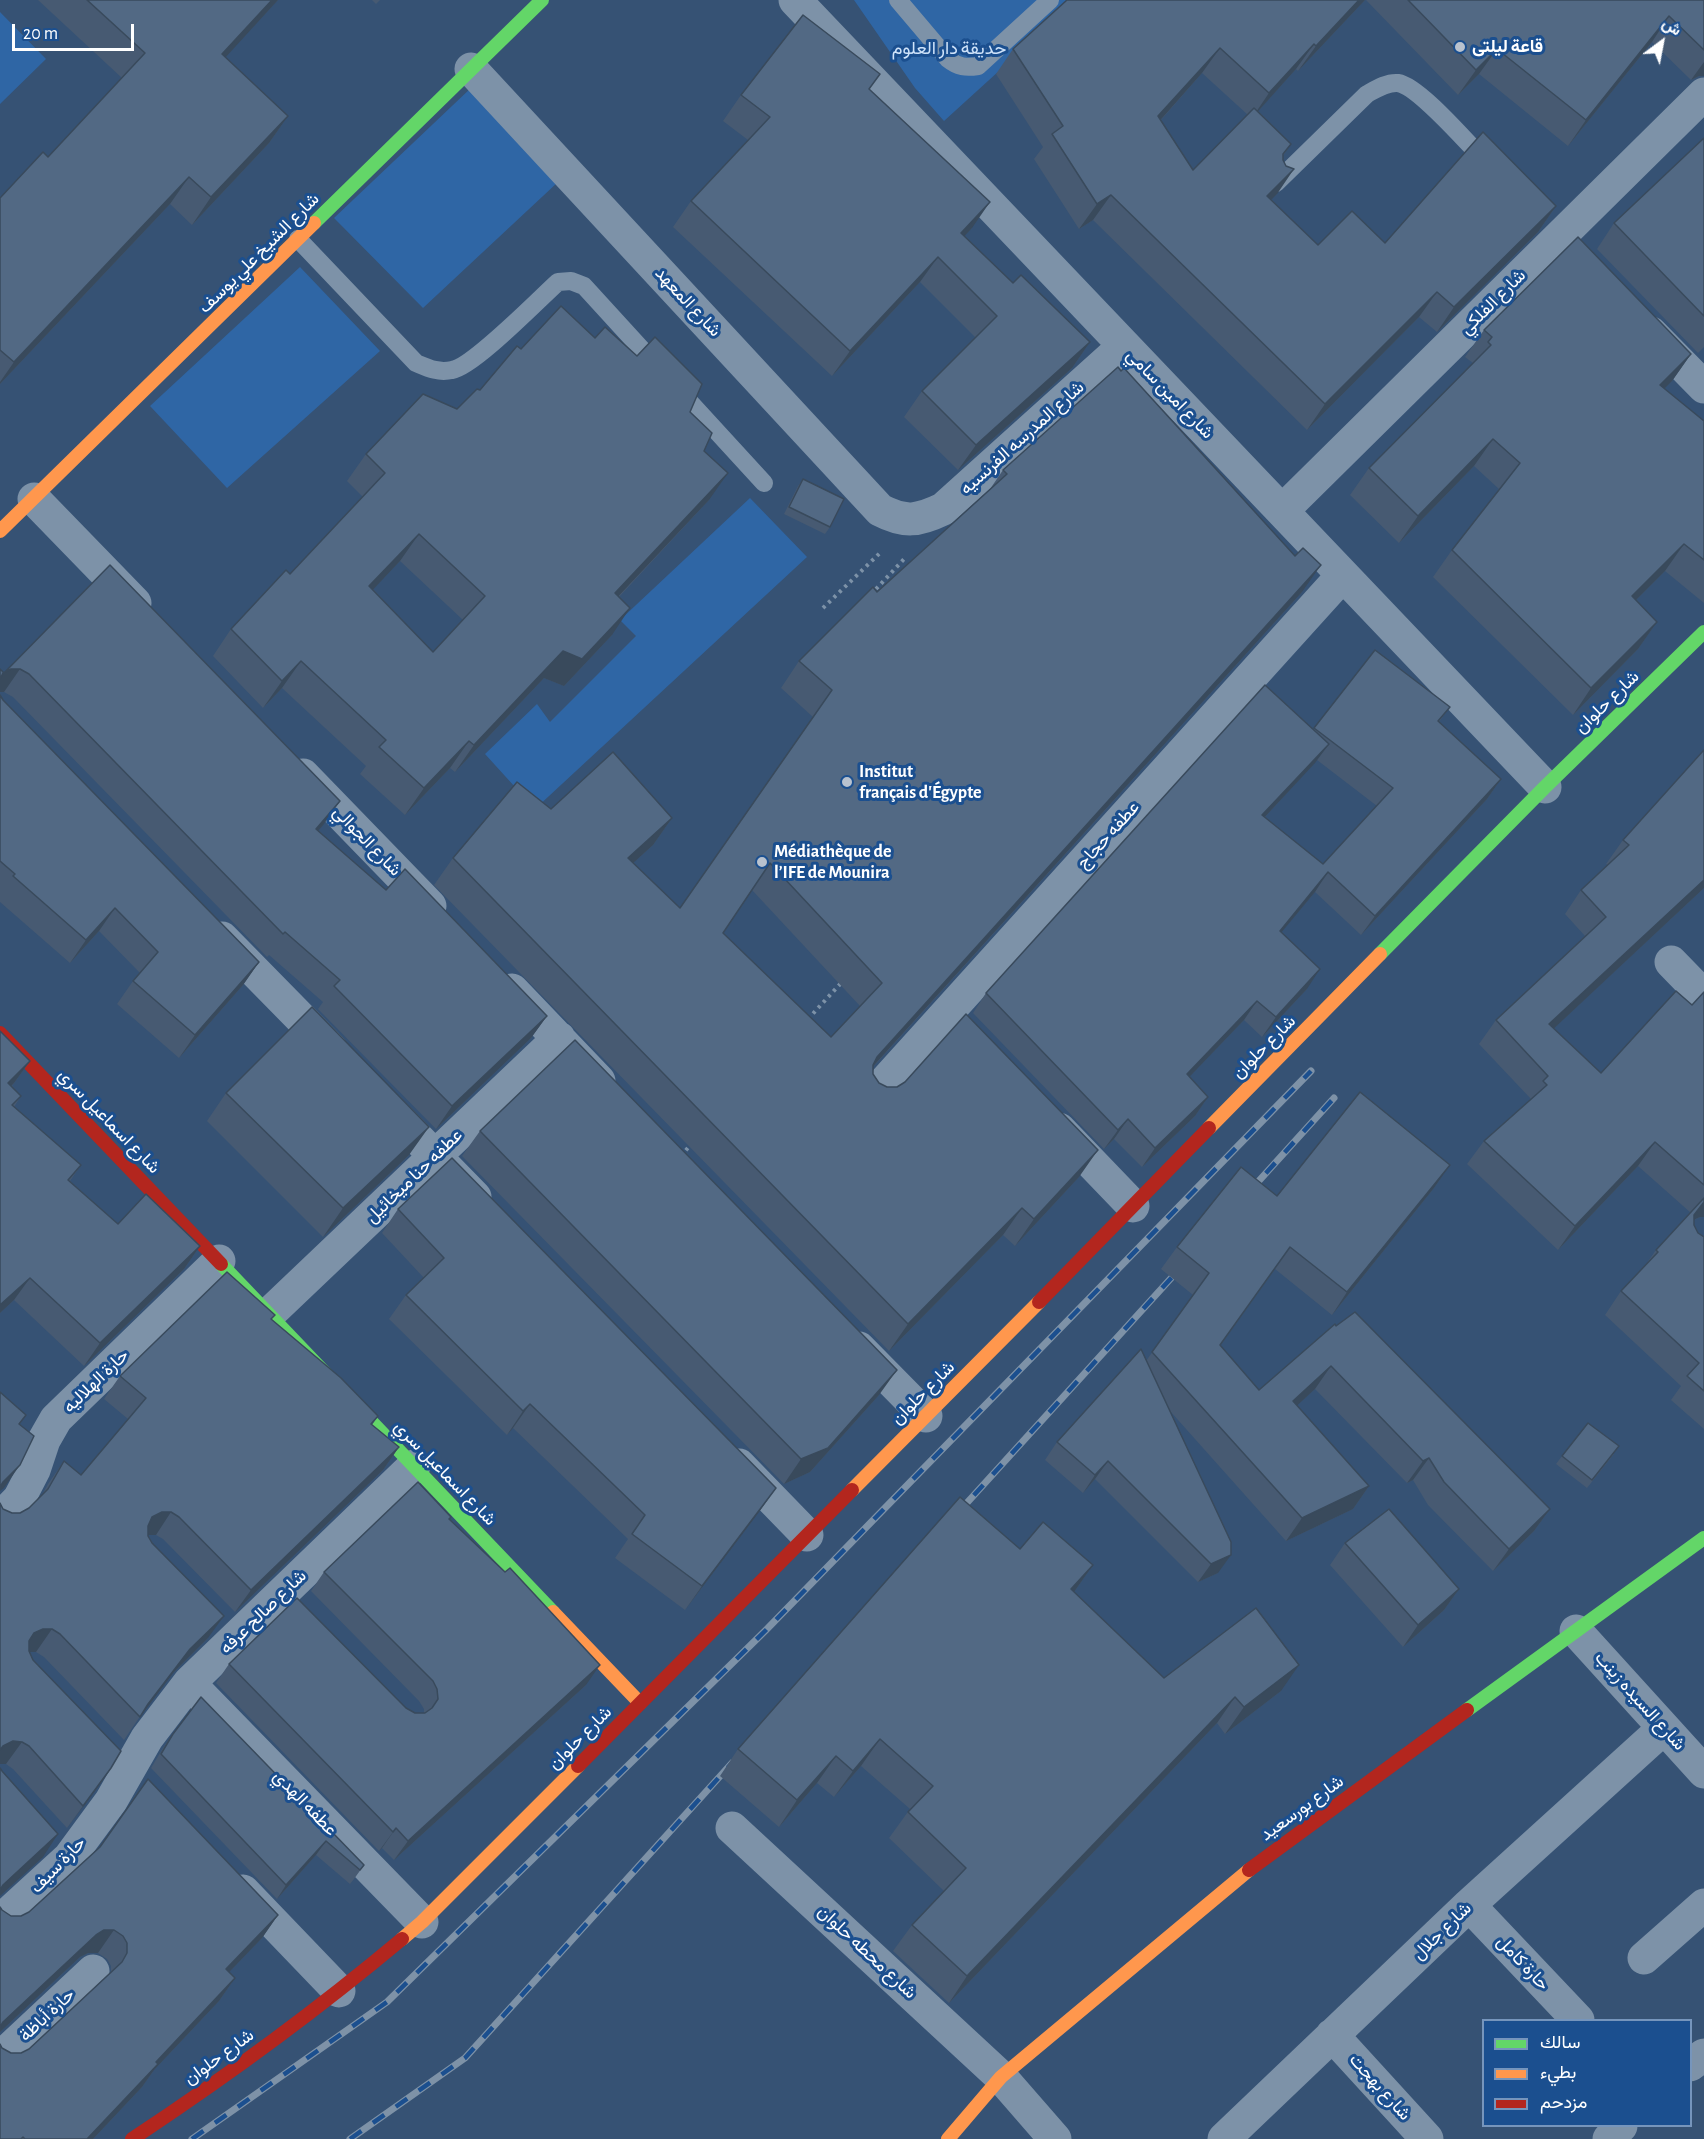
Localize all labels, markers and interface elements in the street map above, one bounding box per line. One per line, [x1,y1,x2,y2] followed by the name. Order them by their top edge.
[15,12,136,50] scale bar
[1632,12,1692,72] north arrow
[1659,15,1684,39] text: ش
[23,25,58,43] text: 20 m
[1472,36,1543,58] place label: قاعة ليلتى
[892,38,1006,60] park label: حديقة دار العلوم
[1453,40,1467,54] marker: قاعة ليلتى
[194,188,324,318] street label: شارع الشيخ علي يوسف
[650,263,726,341] street label: شارع المعهد
[1456,265,1530,339] street label: شارع الفلكي
[1122,345,1218,443] street label: شارع امين سامي
[955,376,1089,500] street label: شارع المدرسه الفرنسيه
[1570,666,1644,738] street label: شارع حلوان
[859,761,982,804] place label: Institut français d'Égypte
[840,775,854,789] marker: Institut français d'Égypte
[1072,797,1144,873] street label: عطفه حجاج
[328,801,406,881] street label: شارع الجوالي
[774,841,891,884] place label: Médiathèque de l’IFE de Mounira
[755,855,769,869] marker: Médiathèque de l’IFE de Mounira
[1228,1011,1300,1083] street label: شارع حلوان
[53,1064,165,1178] street label: شارع اسماعيل سري
[361,1124,467,1228] street label: عطفه حنا ميخائيل
[59,1344,133,1418] street label: حارة الهلاليه
[887,1357,959,1429] street label: شارع حلوان
[389,1416,501,1530] street label: شارع اسماعيل سري
[215,1565,311,1659] street label: شارع صالح عرفه
[1590,1647,1690,1755] street label: شارع السيده زينب
[544,1702,616,1774] street label: شارع حلوان
[268,1766,342,1840] street label: عطفه الهدي
[1256,1771,1348,1845] street label: شارع بورسعيد
[26,1832,90,1898] street label: حارة سيف
[1408,1898,1476,1964] street label: شارع جلال
[813,1901,921,2003] street label: شارع محطه حلوان
[1492,1931,1554,1995] street label: حارة كامل
[15,1984,79,2046] street label: حارة أباظة
[1482,2019,1692,2127] legend
[180,2024,258,2090] street label: شارع حلوان
[1540,2034,1580,2052] text: سالك
[1344,2049,1416,2125] street label: شارع بهجت
[1540,2064,1576,2082] text: بطيء
[1540,2094,1587,2112] text: مزدحم

